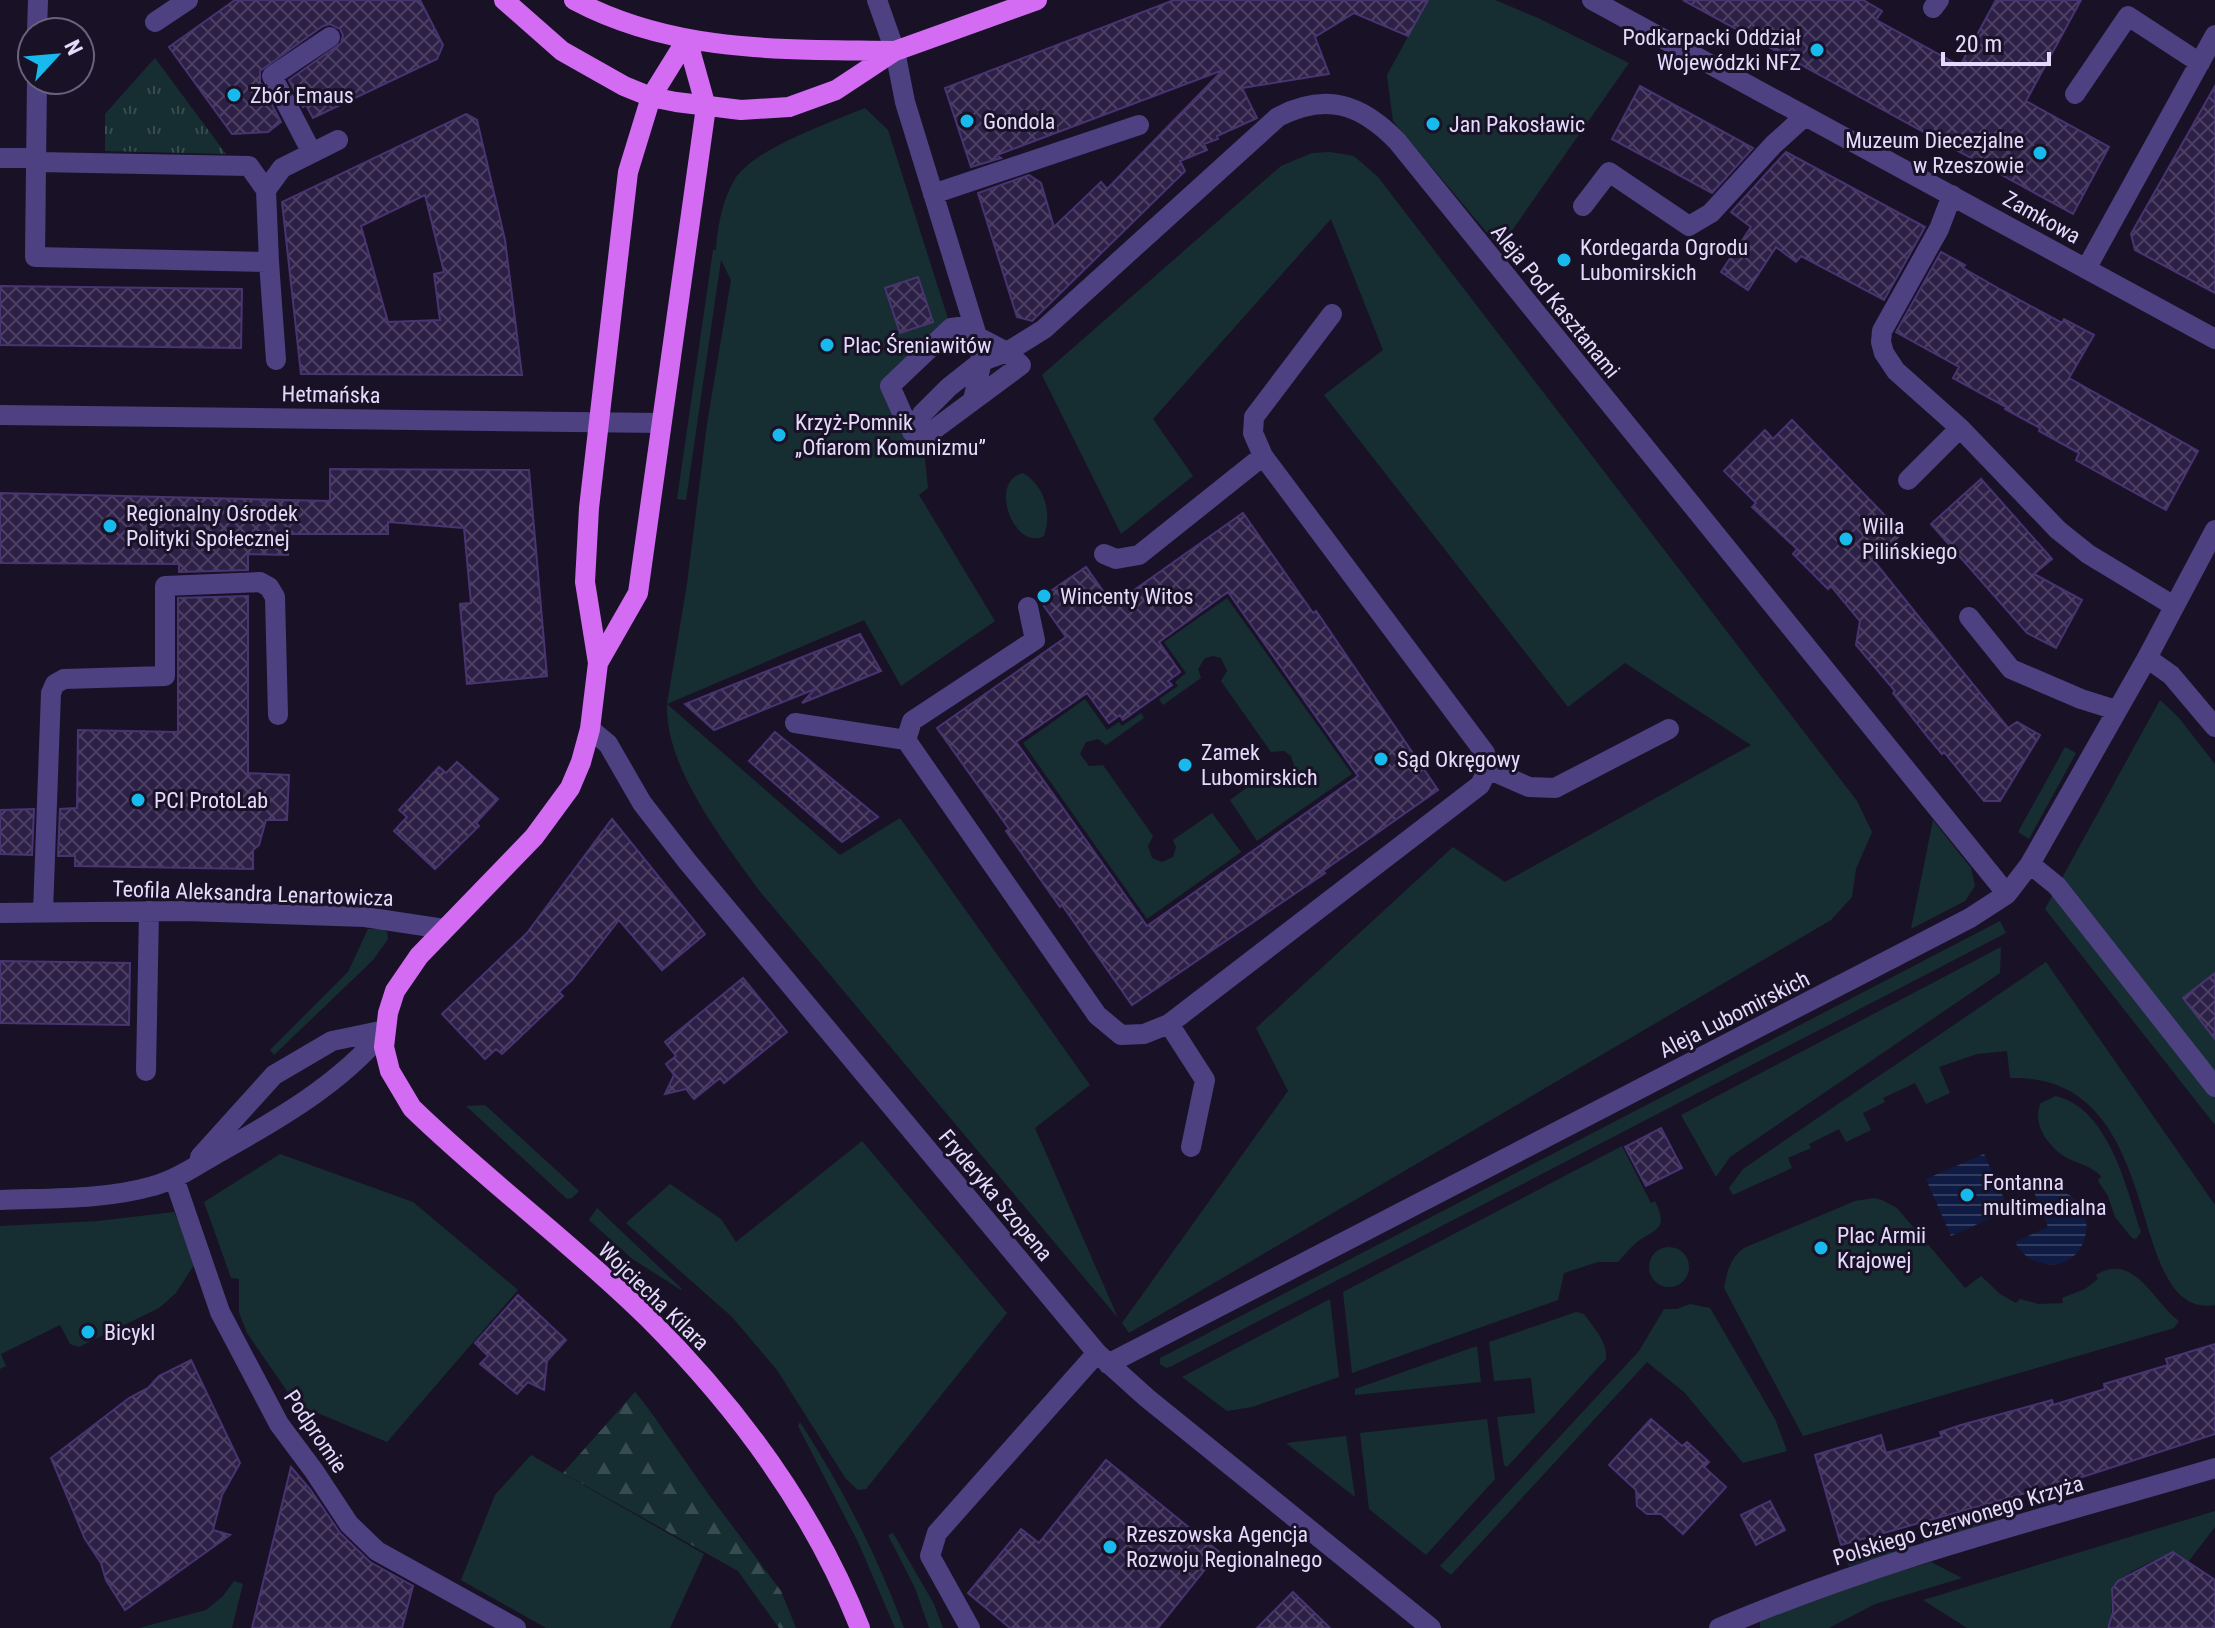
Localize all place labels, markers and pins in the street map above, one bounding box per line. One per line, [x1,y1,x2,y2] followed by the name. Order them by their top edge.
[1622,25,1801,75] place label: Podkarpacki Oddział Wojewódzki NFZ
[1808,41,1826,59] marker: Podkarpacki Oddział Wojewódzki NFZ
[250,83,354,108] place label: Zbór Emaus
[225,86,243,104] marker: Zbór Emaus
[983,109,1055,134] place label: Gondola
[958,112,976,130] marker: Gondola
[1449,112,1585,137] place label: Jan Pakosławic
[1424,115,1442,133] marker: Jan Pakosławic
[1845,128,2024,178] place label: Muzeum Diecezjalne w Rzeszowie
[2031,144,2049,162] marker: Muzeum Diecezjalne w Rzeszowie
[1580,235,1748,285] place label: Kordegarda Ogrodu Lubomirskich
[1555,251,1573,269] marker: Kordegarda Ogrodu Lubomirskich
[843,333,991,358] place label: Plac Śreniawitów
[818,336,836,354] marker: Plac Śreniawitów
[795,410,986,460] place label: Krzyż-Pomnik „Ofiarom Komunizmu”
[770,426,788,444] marker: Krzyż-Pomnik „Ofiarom Komunizmu”
[126,501,298,551] place label: Regionalny Ośrodek Polityki Społecznej
[1862,514,1957,564] place label: Willa Pilińskiego
[101,517,119,535] marker: Regionalny Ośrodek Polityki Społecznej
[1837,530,1855,548] marker: Willa Pilińskiego
[1060,584,1194,609] place label: Wincenty Witos
[1035,587,1053,605] marker: Wincenty Witos
[1201,740,1318,790] place label: Zamek Lubomirskich
[1397,747,1520,772] place label: Sąd Okręgowy
[1372,750,1390,768] marker: Sąd Okręgowy
[1176,756,1194,774] marker: Zamek Lubomirskich
[154,788,268,813] place label: PCI ProtoLab
[129,791,147,809] marker: PCI ProtoLab
[1983,1170,2106,1220] place label: Fontanna multimedialna
[1958,1186,1976,1204] marker: Fontanna multimedialna
[1837,1223,1926,1273] place label: Plac Armii Krajowej
[1812,1239,1830,1257] marker: Plac Armii Krajowej
[104,1320,155,1345] place label: Bicykl
[79,1323,97,1341] marker: Bicykl
[1126,1522,1322,1572] place label: Rzeszowska Agencja Rozwoju Regionalnego
[1101,1538,1119,1556] marker: Rzeszowska Agencja Rozwoju Regionalnego

